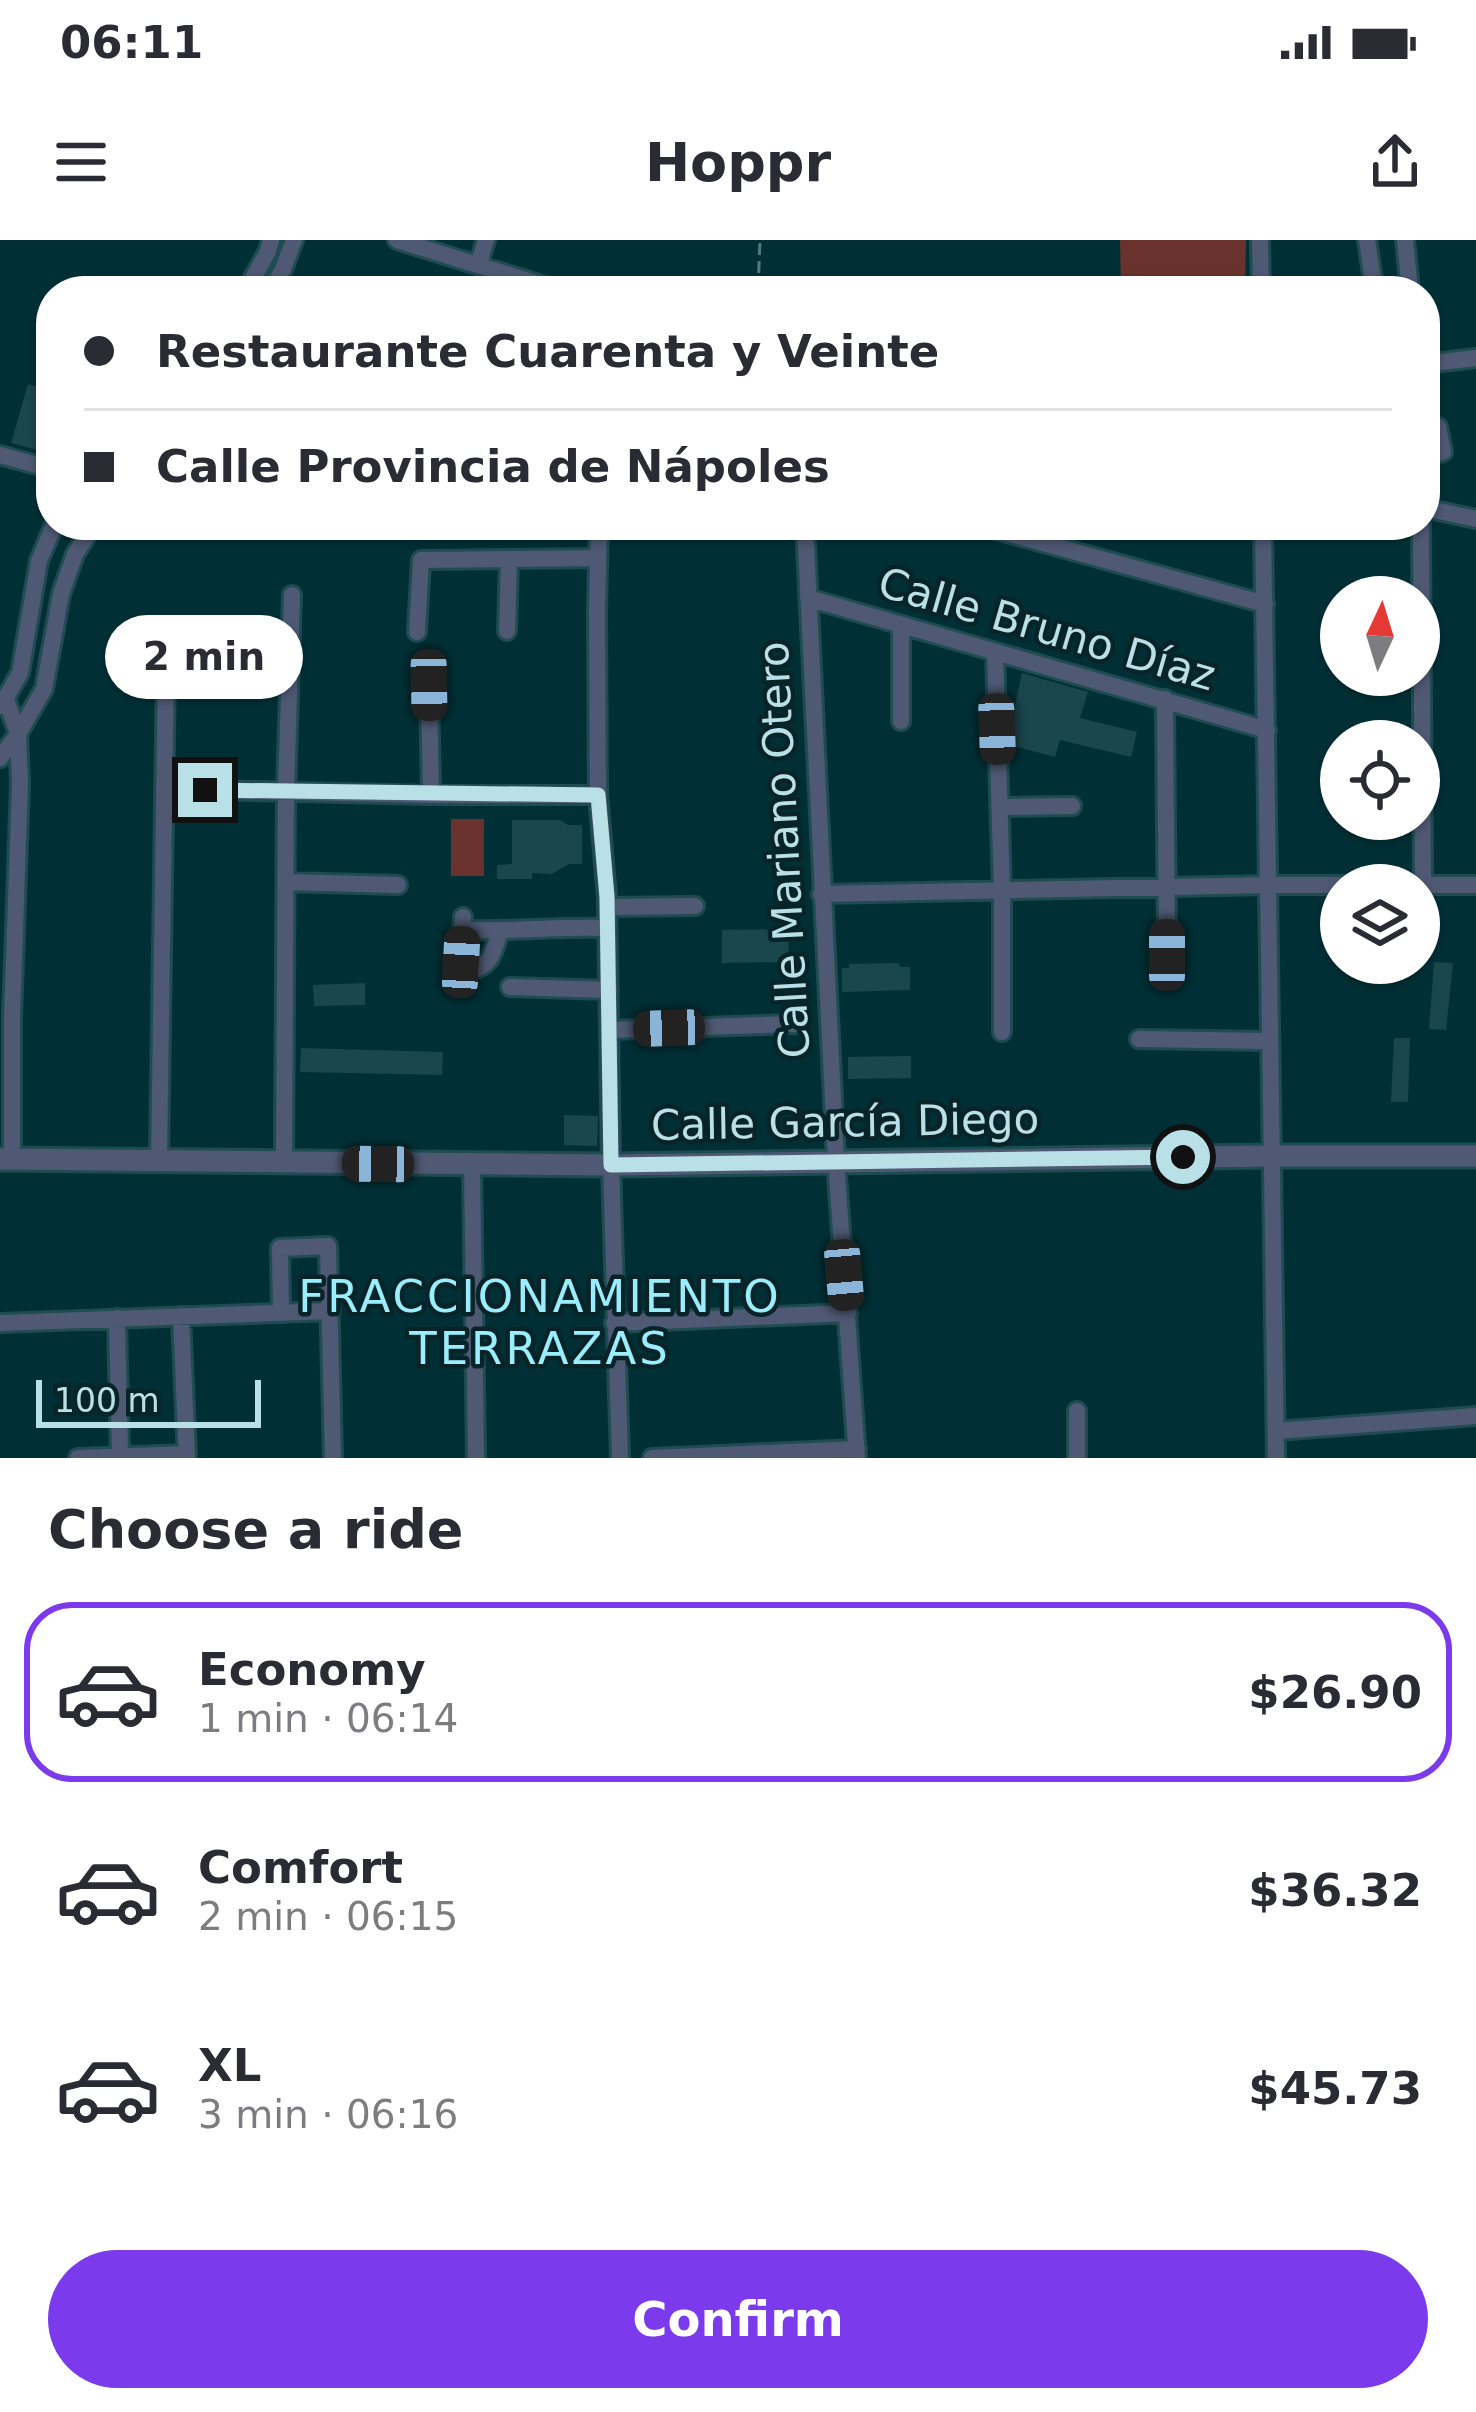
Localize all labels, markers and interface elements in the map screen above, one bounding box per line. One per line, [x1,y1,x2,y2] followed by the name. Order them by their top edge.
[60,16,203,69] text: 06:11
[48,129,114,195] icon: menu
[1362,129,1428,195] icon: share
[645,131,831,194] text: Hoppr
[156,325,939,378] text: Restaurante Cuarenta y Veinte
[156,440,830,493] text: Calle Provincia de Nápoles
[873,558,1221,700] street label: Calle Bruno Díaz
[1320,576,1440,696] north arrow
[1320,576,1440,984] map controls
[106,616,304,700] callout: 2 min
[143,634,265,679] text: 2 min
[749,640,819,1060] street label: Calle Mariano Otero
[410,649,448,721] car
[978,692,1016,766] car
[1320,720,1440,840] button: locate
[178,763,232,817] route end
[1320,864,1440,984] button: layers
[1149,919,1185,991] car
[441,925,481,999] car
[632,1009,706,1047] car
[650,1094,1040,1150] street label: Calle García Diego
[1156,1130,1210,1184] route start
[342,1145,414,1183] car
[823,1238,865,1312] car
[298,1270,782,1375] district label: FRACCIONAMIENTO TERRAZAS
[36,1374,261,1427] scale bar
[54,1381,160,1420] text: 100 m
[48,1498,464,1561] text: Choose a ride
[54,1638,162,1746] icon: car
[198,1643,426,1696] text: Economy
[1248,1666,1422,1719] text: $26.90
[198,1696,458,1741] text: 1 min · 06:14
[54,1836,162,1944] icon: car
[198,1841,403,1894] text: Comfort
[1248,1864,1422,1917] text: $36.32
[198,1894,458,1939] text: 2 min · 06:15
[54,2034,162,2142] icon: car
[198,2039,261,2092] text: XL
[1248,2062,1422,2115] text: $45.73
[198,2092,458,2137] text: 3 min · 06:16
[48,2250,1428,2388] button: Confirm

